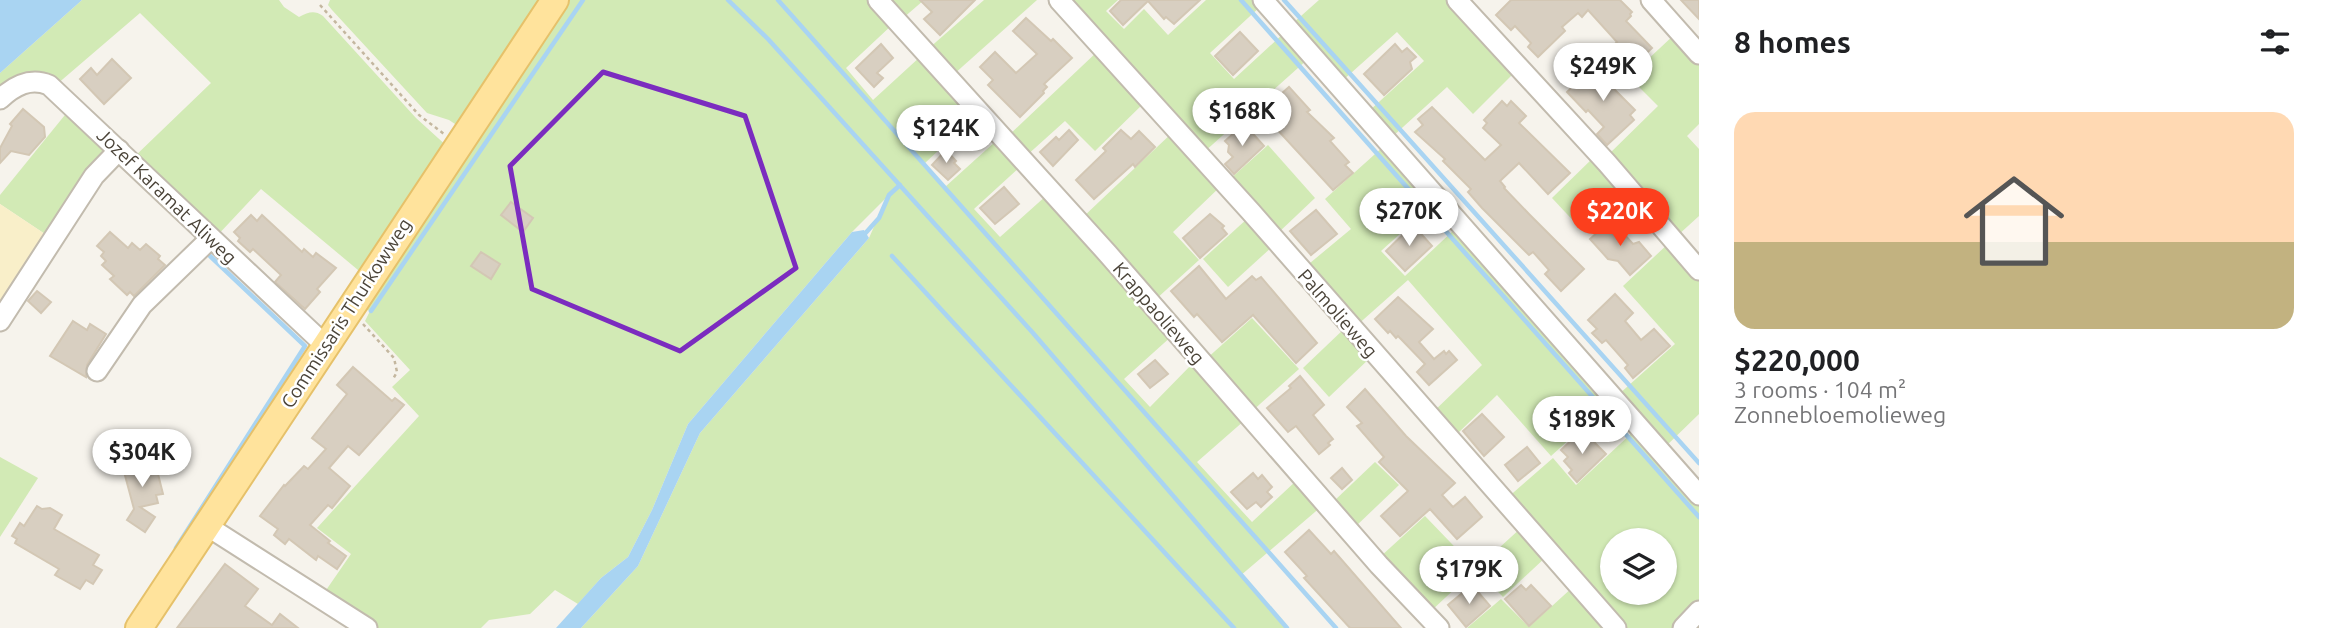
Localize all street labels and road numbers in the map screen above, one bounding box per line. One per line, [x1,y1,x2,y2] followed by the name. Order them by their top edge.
[93,124,241,268] street label: Jozef Karamat Aliweg
[276,214,416,412] street label: Commissaris Thurkowweg
[1109,258,1209,368] street label: Krappaolieweg
[1294,264,1382,362] street label: Palmolieweg

